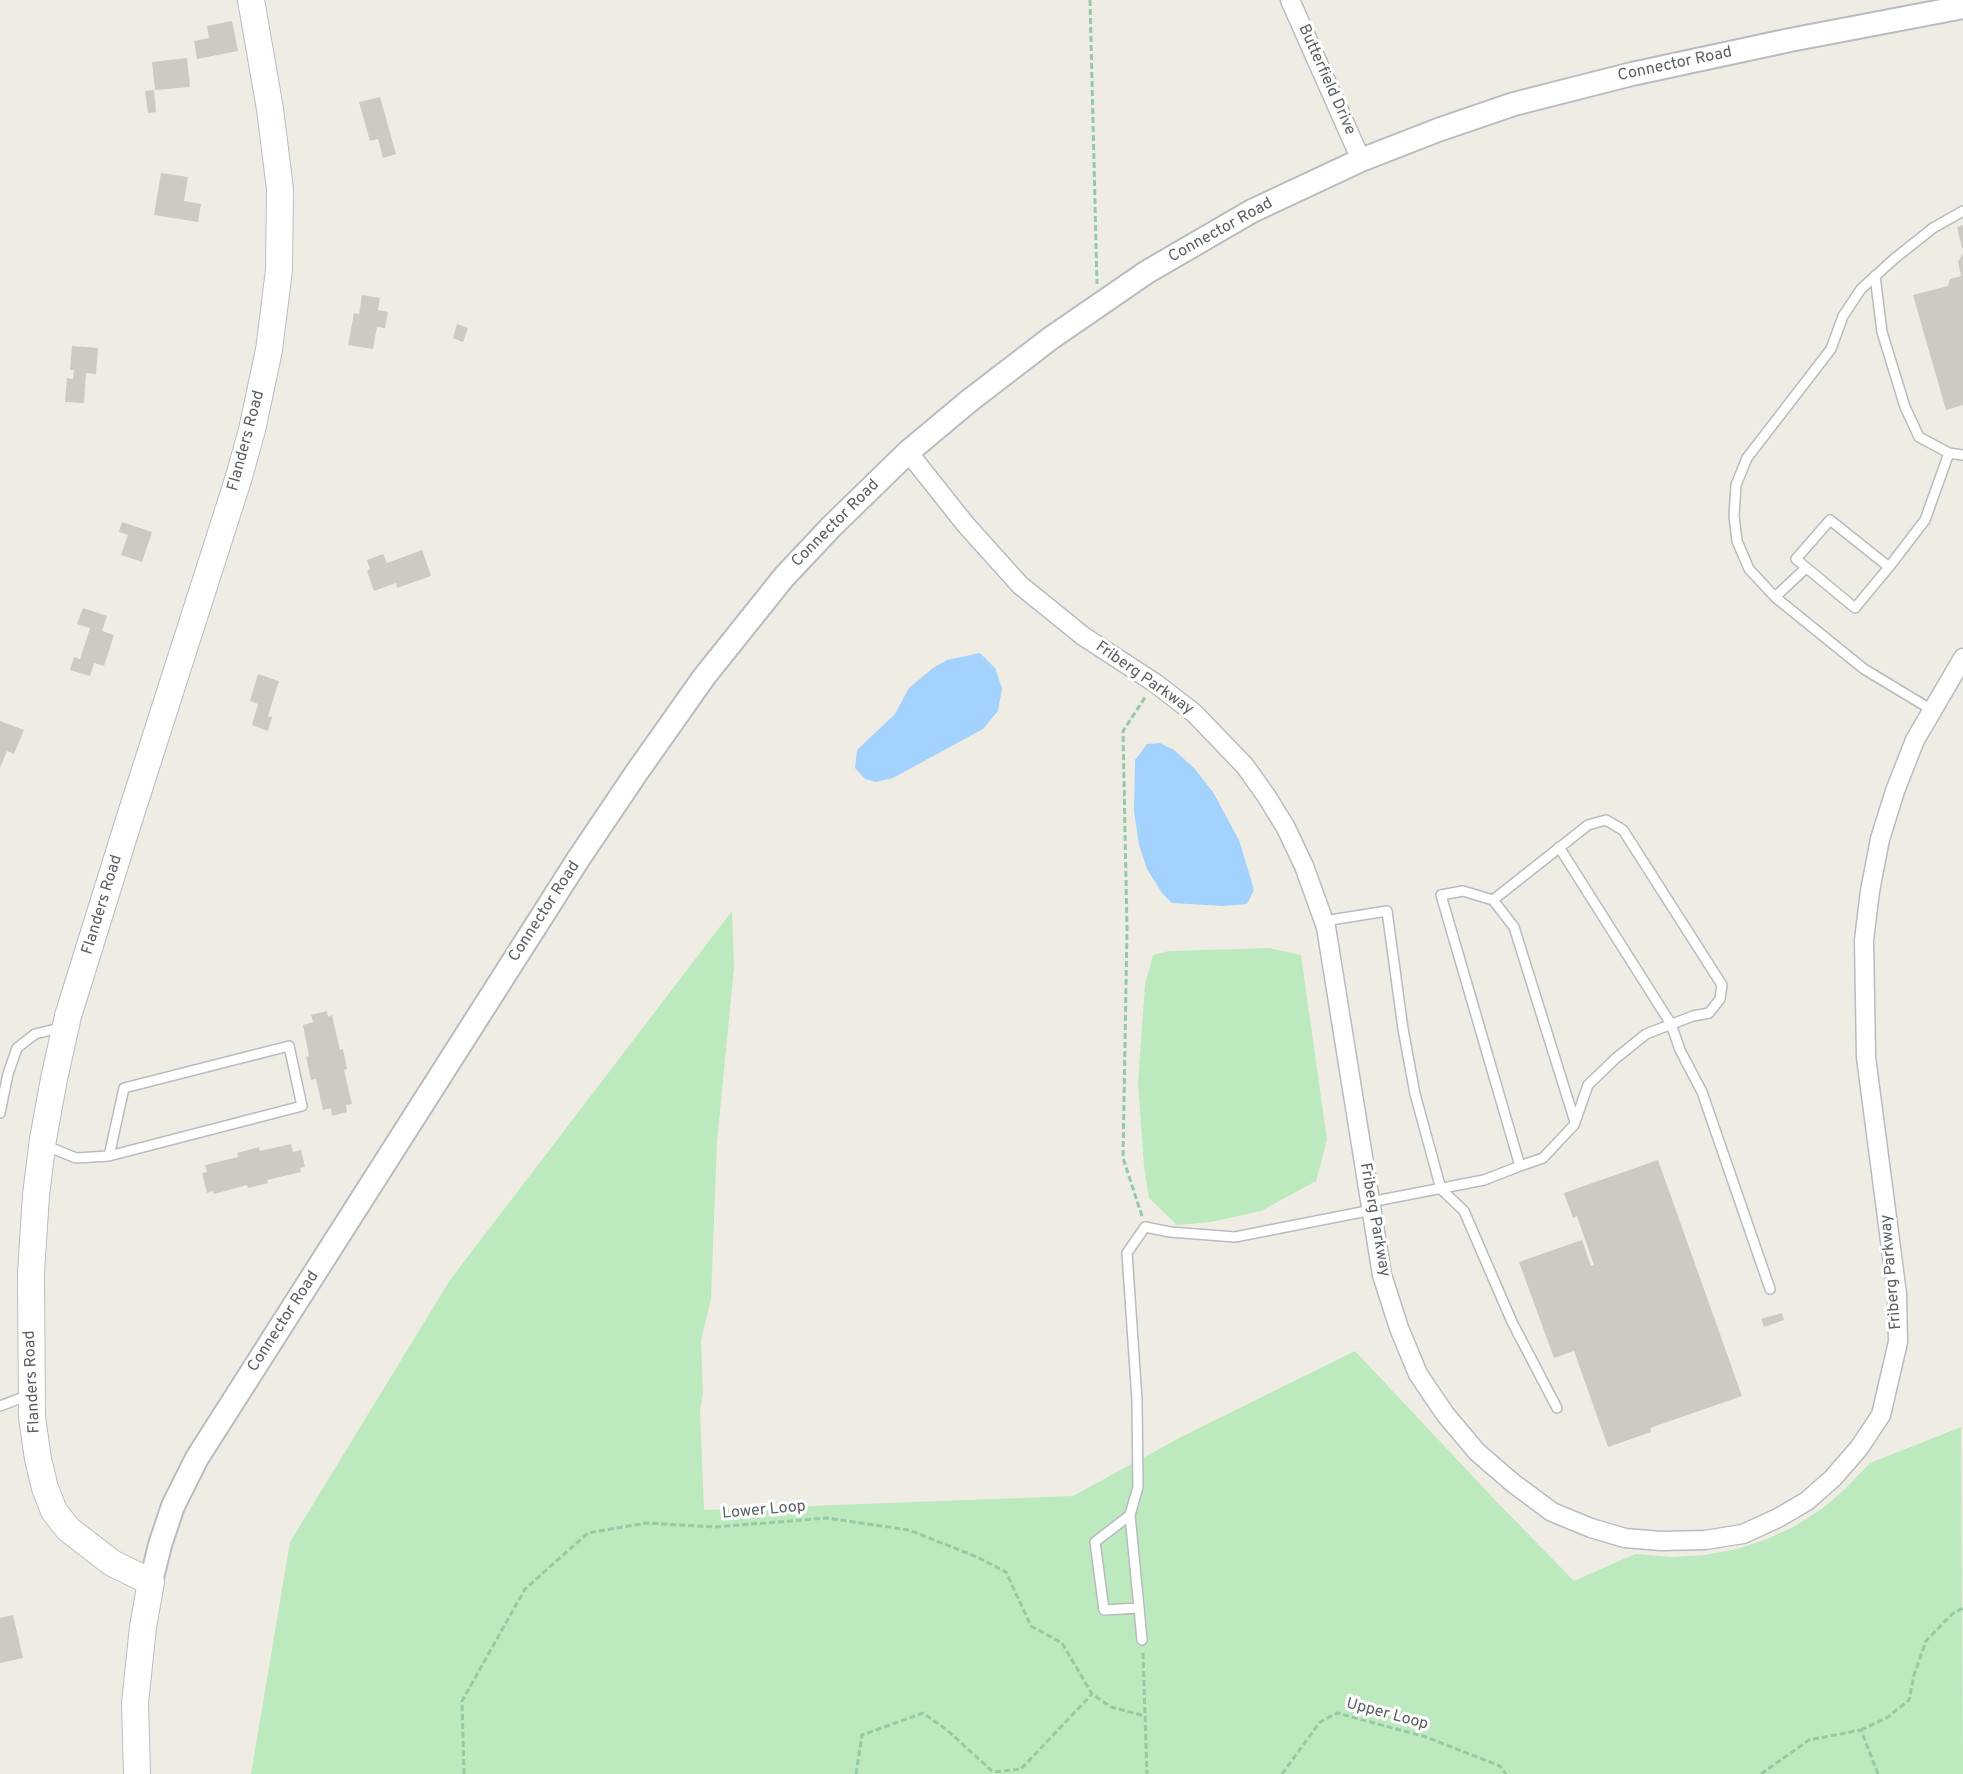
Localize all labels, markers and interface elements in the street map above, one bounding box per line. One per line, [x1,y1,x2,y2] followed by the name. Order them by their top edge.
[1293,22,1359,138] street label: Butterfield Drive
[1616,44,1734,86] street label: Connector Road
[1166,194,1276,268] street label: Connector Road
[224,389,270,493] street label: Flanders Road
[788,476,884,572] street label: Connector Road
[1091,638,1197,720] street label: Friberg Parkway
[79,853,127,957] street label: Flanders Road
[505,858,585,966] street label: Connector Road
[1355,1161,1393,1279] street label: Friberg Parkway
[1877,1214,1907,1330] street label: Friberg Parkway
[244,1268,324,1376] street label: Connector Road
[21,1330,45,1434] street label: Flanders Road
[721,1498,807,1524] street label: Lower Loop
[1344,1695,1430,1735] street label: Upper Loop

